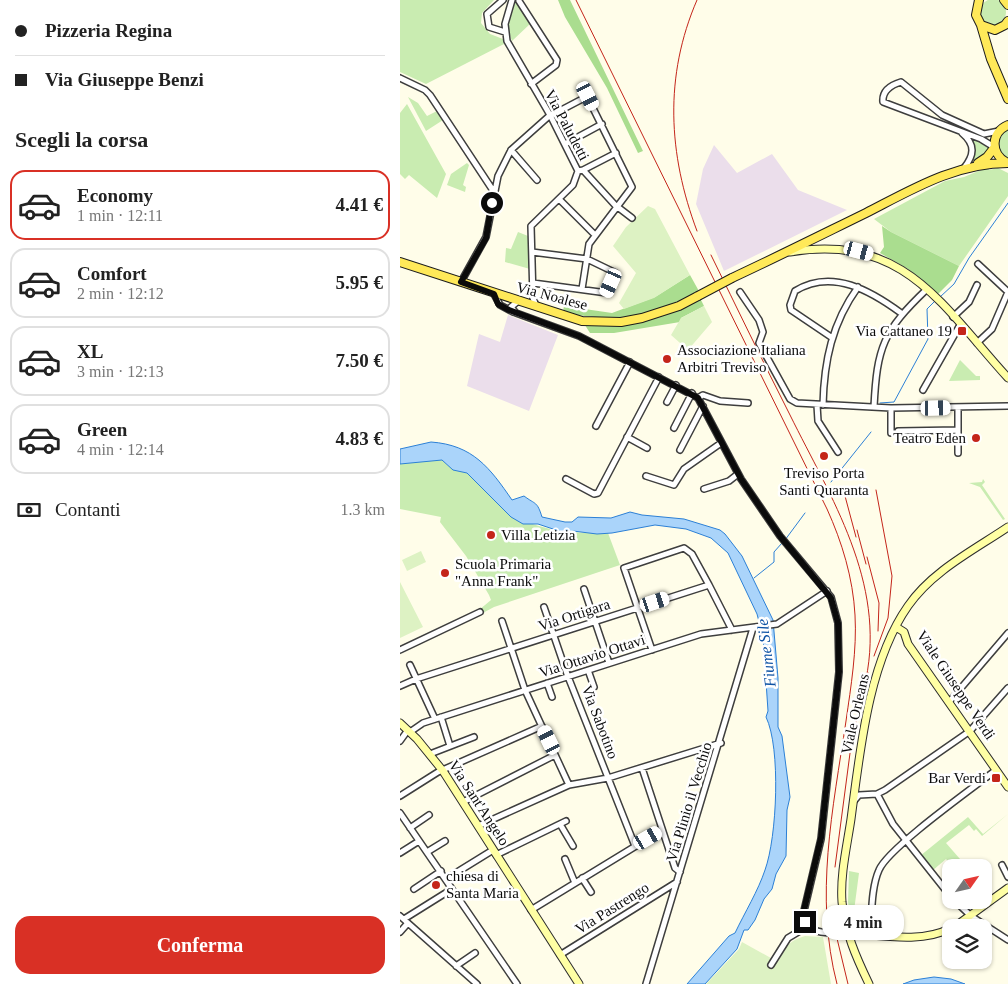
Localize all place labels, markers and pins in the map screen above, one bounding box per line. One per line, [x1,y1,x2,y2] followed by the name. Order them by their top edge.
[855,323,952,339] place label: Via Cattaneo 19
[956,325,968,337] marker: Via Cattaneo 19
[677,342,806,375] place label: Associazione Italiana Arbitri Treviso
[661,353,673,365] marker: Associazione Italiana Arbitri Treviso
[893,430,966,446] place label: Teatro Eden
[970,432,982,444] marker: Teatro Eden
[818,450,830,462] marker: Treviso Porta Santi Quaranta
[779,465,869,498] place label: Treviso Porta Santi Quaranta
[501,527,576,543] place label: Villa Letizia
[485,529,497,541] marker: Villa Letizia
[455,556,552,589] place label: Scuola Primaria "Anna Frank"
[439,567,451,579] marker: Scuola Primaria "Anna Frank"
[928,770,986,786] place label: Bar Verdi
[990,772,1002,784] marker: Bar Verdi
[446,868,519,901] place label: chiesa di Santa Maria
[430,879,442,891] marker: chiesa di Santa Maria

